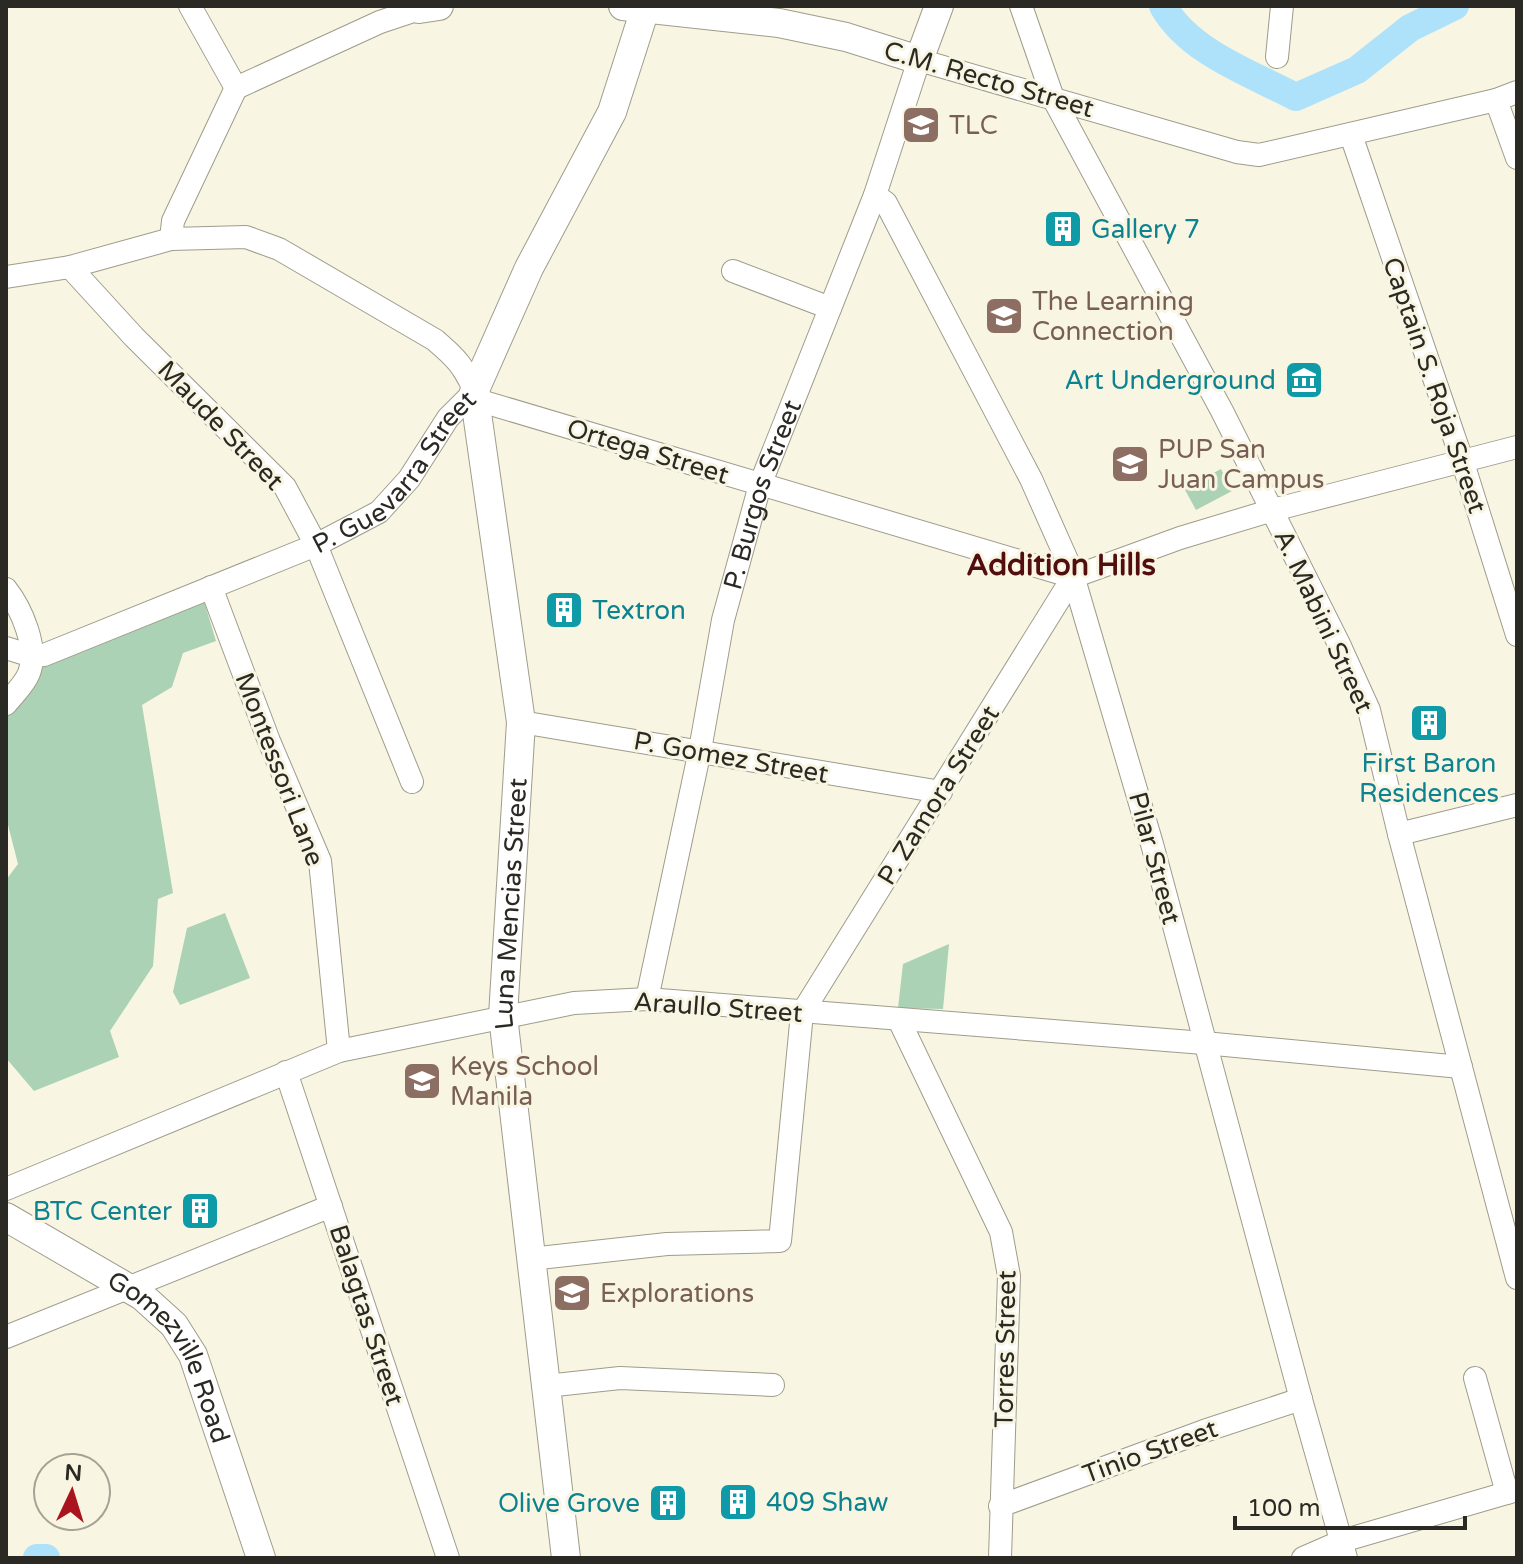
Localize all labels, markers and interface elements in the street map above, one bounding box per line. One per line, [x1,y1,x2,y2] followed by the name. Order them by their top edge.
[880,35,1098,124] street label: C.M. Recto Street
[900,104,942,146] school or university icon: TLC
[949,110,998,141] place label: TLC
[1042,208,1084,250] building icon: Gallery 7
[1091,214,1200,245] place label: Gallery 7
[1376,253,1493,517] street label: Captain S. Roja Street
[1032,286,1194,347] place label: The Learning Connection
[983,295,1025,337] school or university icon: The Learning Connection
[151,354,290,496] street label: Maude Street
[1283,359,1325,401] museum icon: Art Underground
[1064,365,1276,396] place label: Art Underground
[307,384,483,560] street label: P. Guevarra Street
[717,395,808,593] street label: P. Burgos Street
[563,412,732,491] street label: Ortega Street
[1158,434,1324,495] place label: PUP San Juan Campus
[1109,443,1151,485] school or university icon: PUP San Juan Campus
[1267,525,1380,718] street label: A. Mabini Street
[966,547,1156,584] district label: Addition Hills
[543,589,585,631] building icon: Textron
[592,595,686,626] place label: Textron
[228,668,331,870] street label: Montessori Lane
[871,700,1006,891] street label: P. Zamora Street
[1408,702,1450,744] building icon: First Baron Residences
[631,725,831,790] street label: P. Gomez Street
[1359,748,1499,809] place label: First Baron Residences
[488,777,534,1031] street label: Luna Mencias Street
[1122,789,1187,928] street label: Pilar Street
[632,986,804,1029] street label: Araullo Street
[450,1051,599,1112] place label: Keys School Manila
[401,1060,443,1102] school or university icon: Keys School Manila
[179,1190,221,1232] building icon: BTC Center
[33,1196,172,1227] place label: BTC Center
[323,1221,410,1410] street label: Balagtas Street
[102,1265,236,1447] street label: Gomezville Road
[989,1270,1022,1428] street label: Torres Street
[551,1272,593,1314] school or university icon: Explorations
[600,1278,754,1309] place label: Explorations
[1079,1413,1222,1490] street label: Tinio Street
[32,1452,112,1532] north arrow
[64,1459,83,1487] text: N
[1235,1480,1465,1530] scale bar
[717,1481,759,1523] building icon: 409 Shaw
[647,1482,689,1524] building icon: Olive Grove
[766,1487,888,1518] place label: 409 Shaw
[498,1488,640,1519] place label: Olive Grove
[1247,1494,1321,1523] text: 100 m

